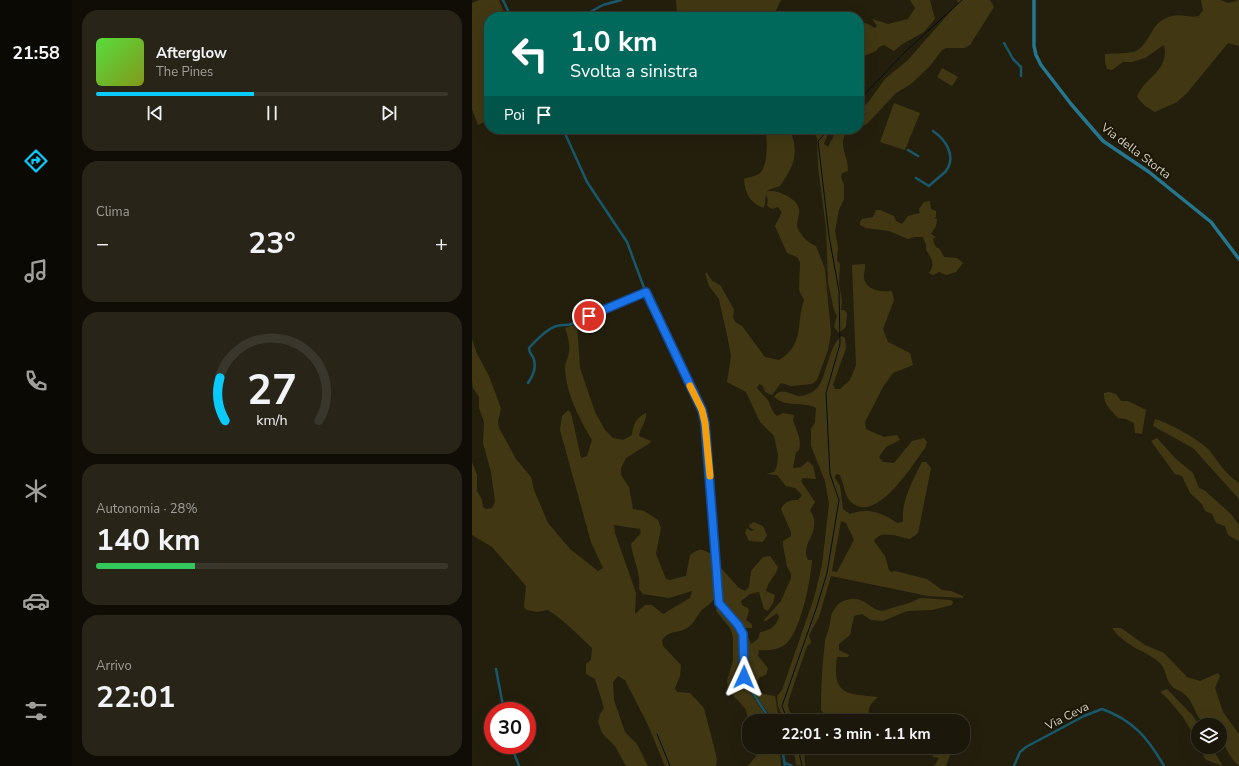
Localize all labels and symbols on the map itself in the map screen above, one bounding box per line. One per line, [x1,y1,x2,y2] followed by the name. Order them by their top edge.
[1097,119,1174,183] street label: Via della Storta
[572,299,606,333] pin
[723,656,765,698] position arrow
[1042,698,1092,734] street label: Via Ceva
[484,702,536,754] speed limit sign: 30

